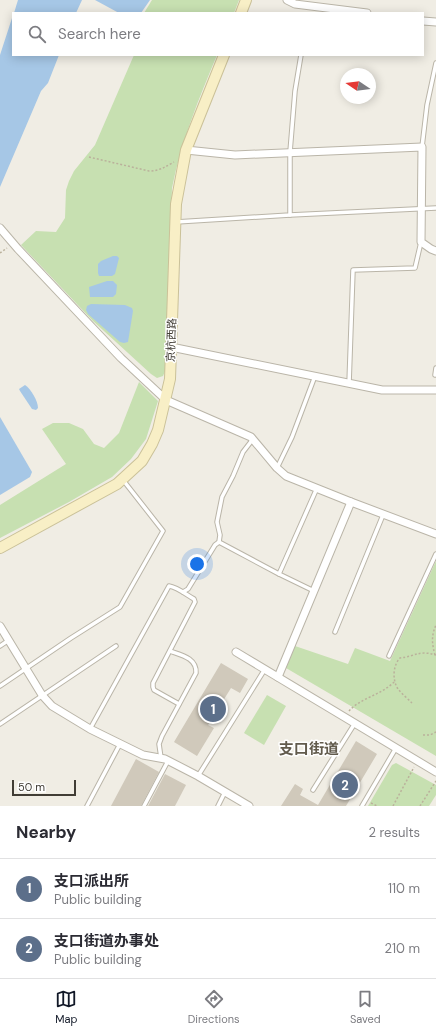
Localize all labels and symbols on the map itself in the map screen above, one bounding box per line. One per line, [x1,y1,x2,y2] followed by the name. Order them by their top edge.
[340,68,376,104] north arrow
[163,318,179,362] street label: 京杭西路
[187,554,207,574] your location
[200,694,226,724] pin: 1
[279,739,339,759] district label: 支口街道
[332,770,358,800] pin: 2
[12,778,76,797] scale bar

